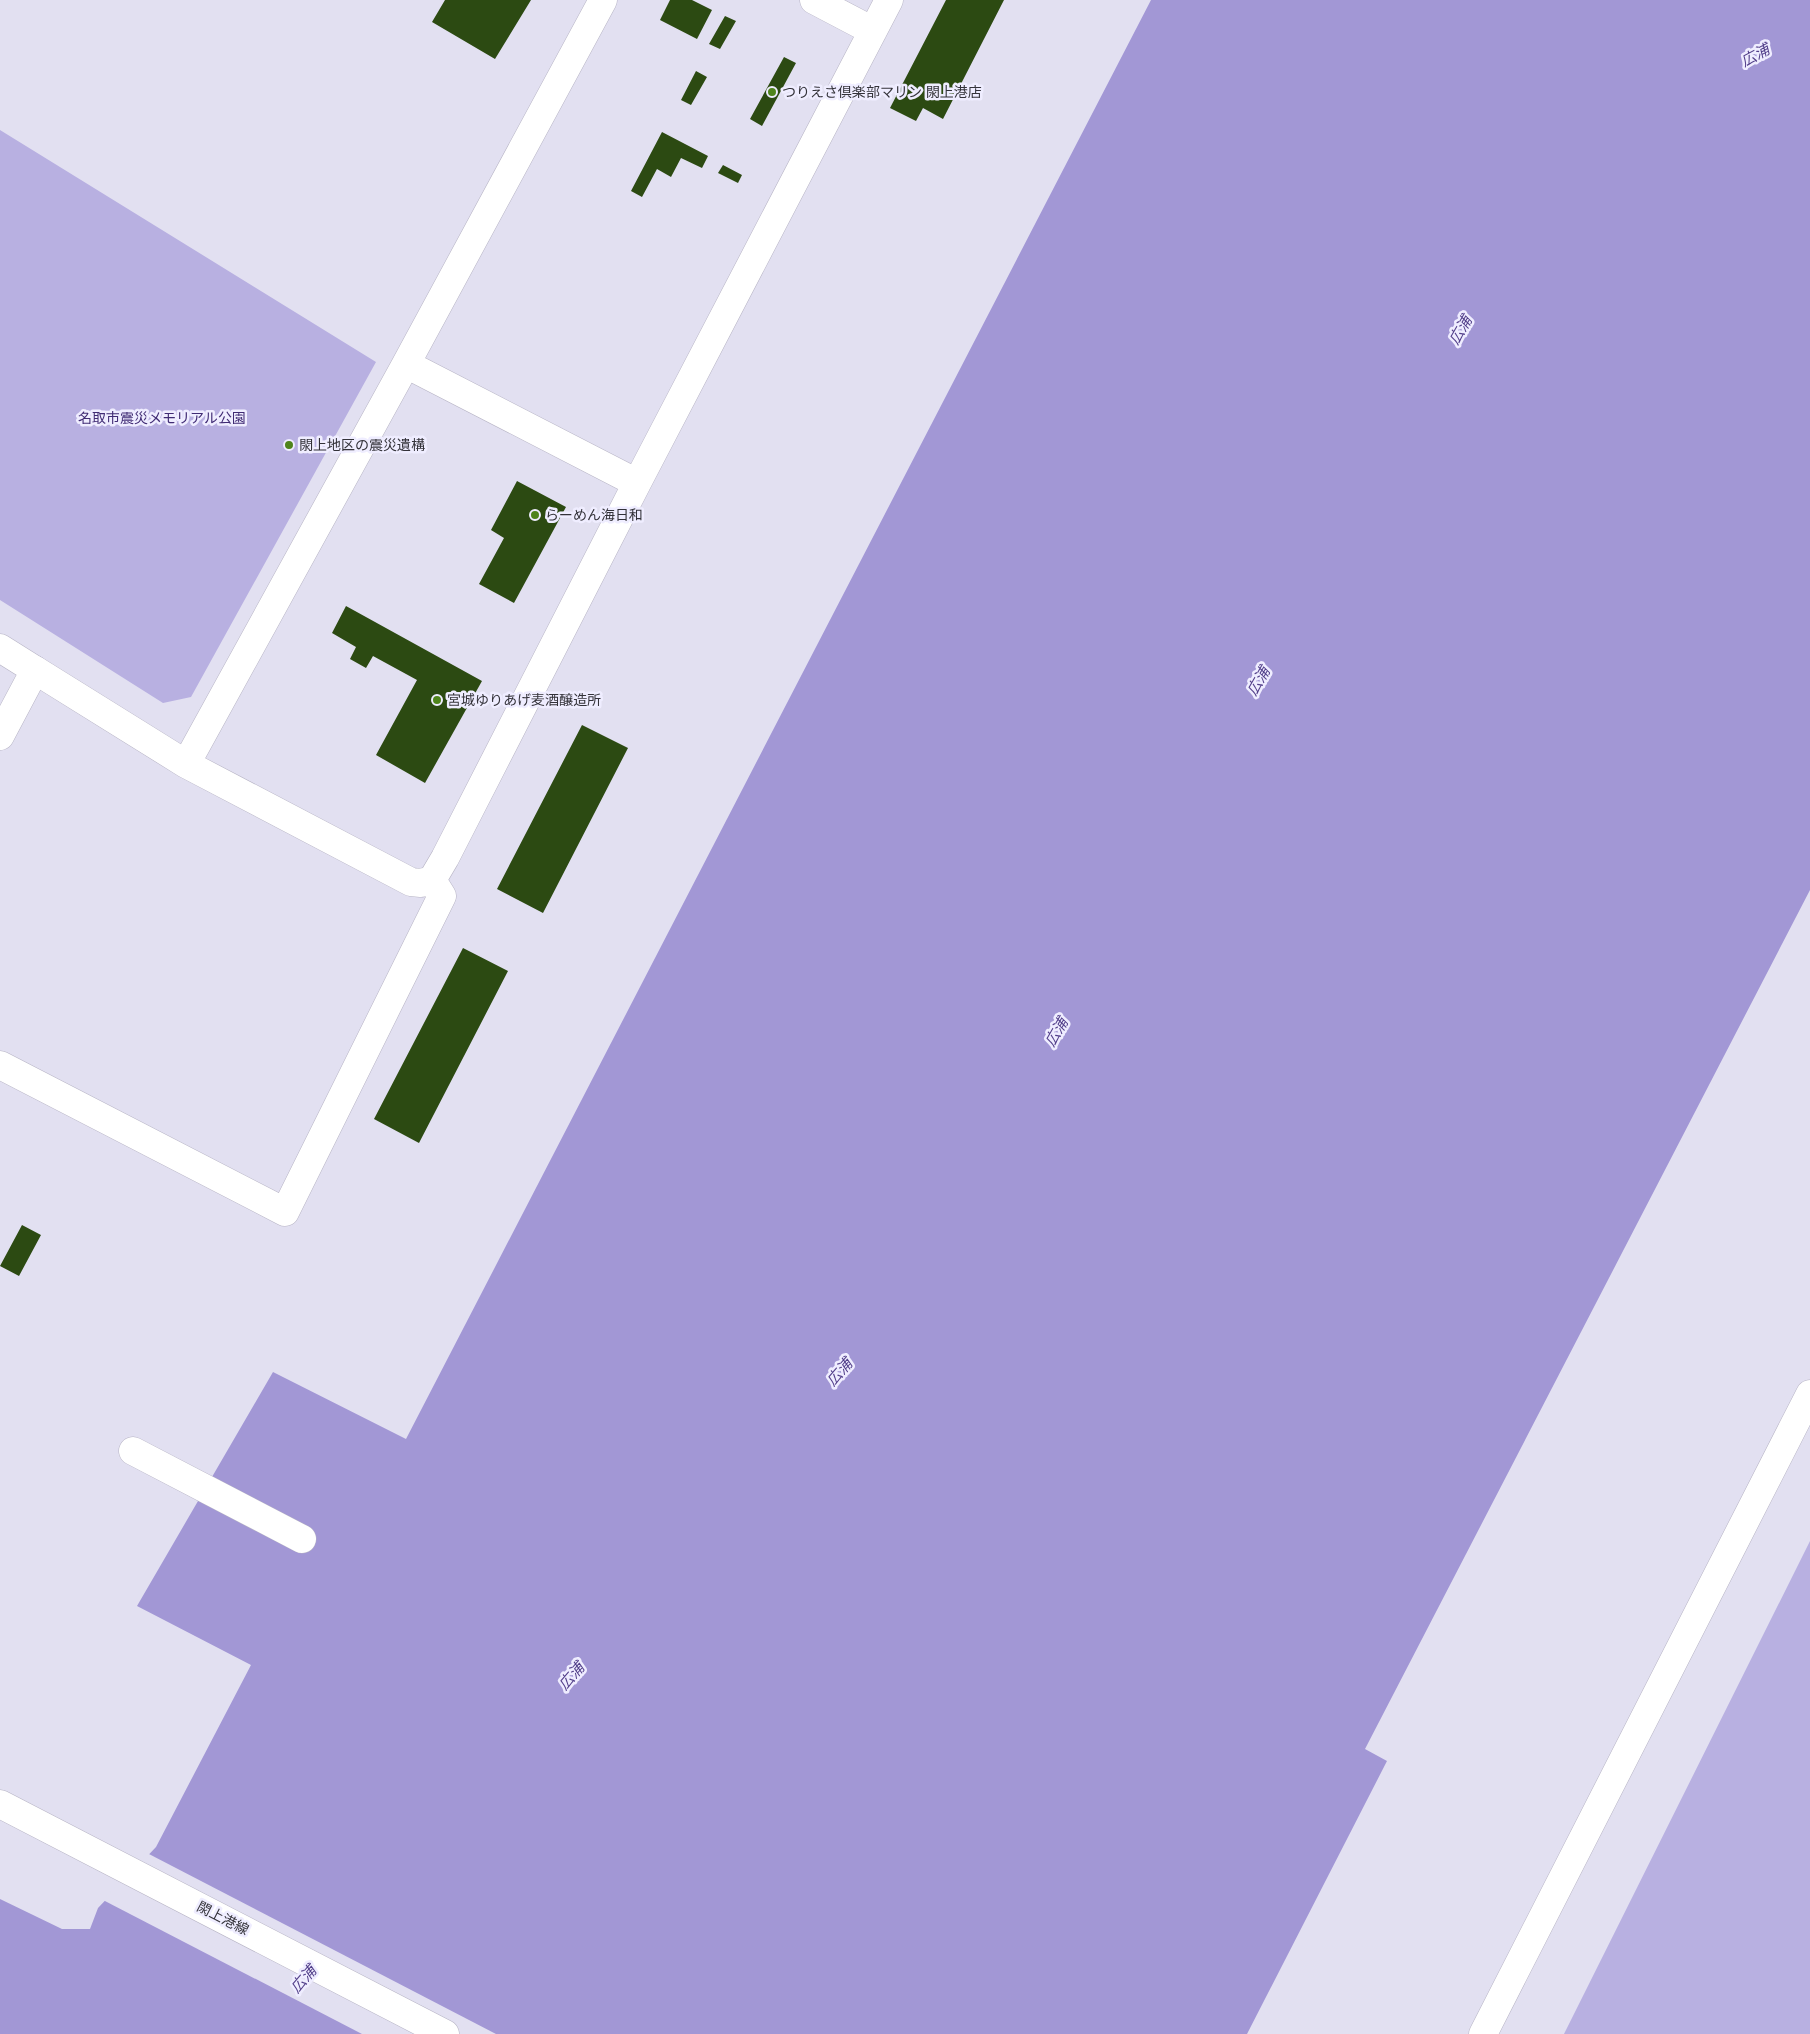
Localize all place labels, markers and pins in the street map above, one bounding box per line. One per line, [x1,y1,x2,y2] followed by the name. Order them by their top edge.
[782,83,982,101] place label: つりえさ倶楽部マリン 閖上港店
[766,86,778,98] marker: つりえさ倶楽部マリン 閖上港店
[299,436,425,454] place label: 閖上地区の震災遺構
[283,439,295,451] marker: 閖上地区の震災遺構
[545,506,643,524] place label: らーめん海日和
[529,509,541,521] marker: らーめん海日和
[447,691,601,709] place label: 宮城ゆりあげ麦酒醸造所
[431,694,443,706] marker: 宮城ゆりあげ麦酒醸造所

